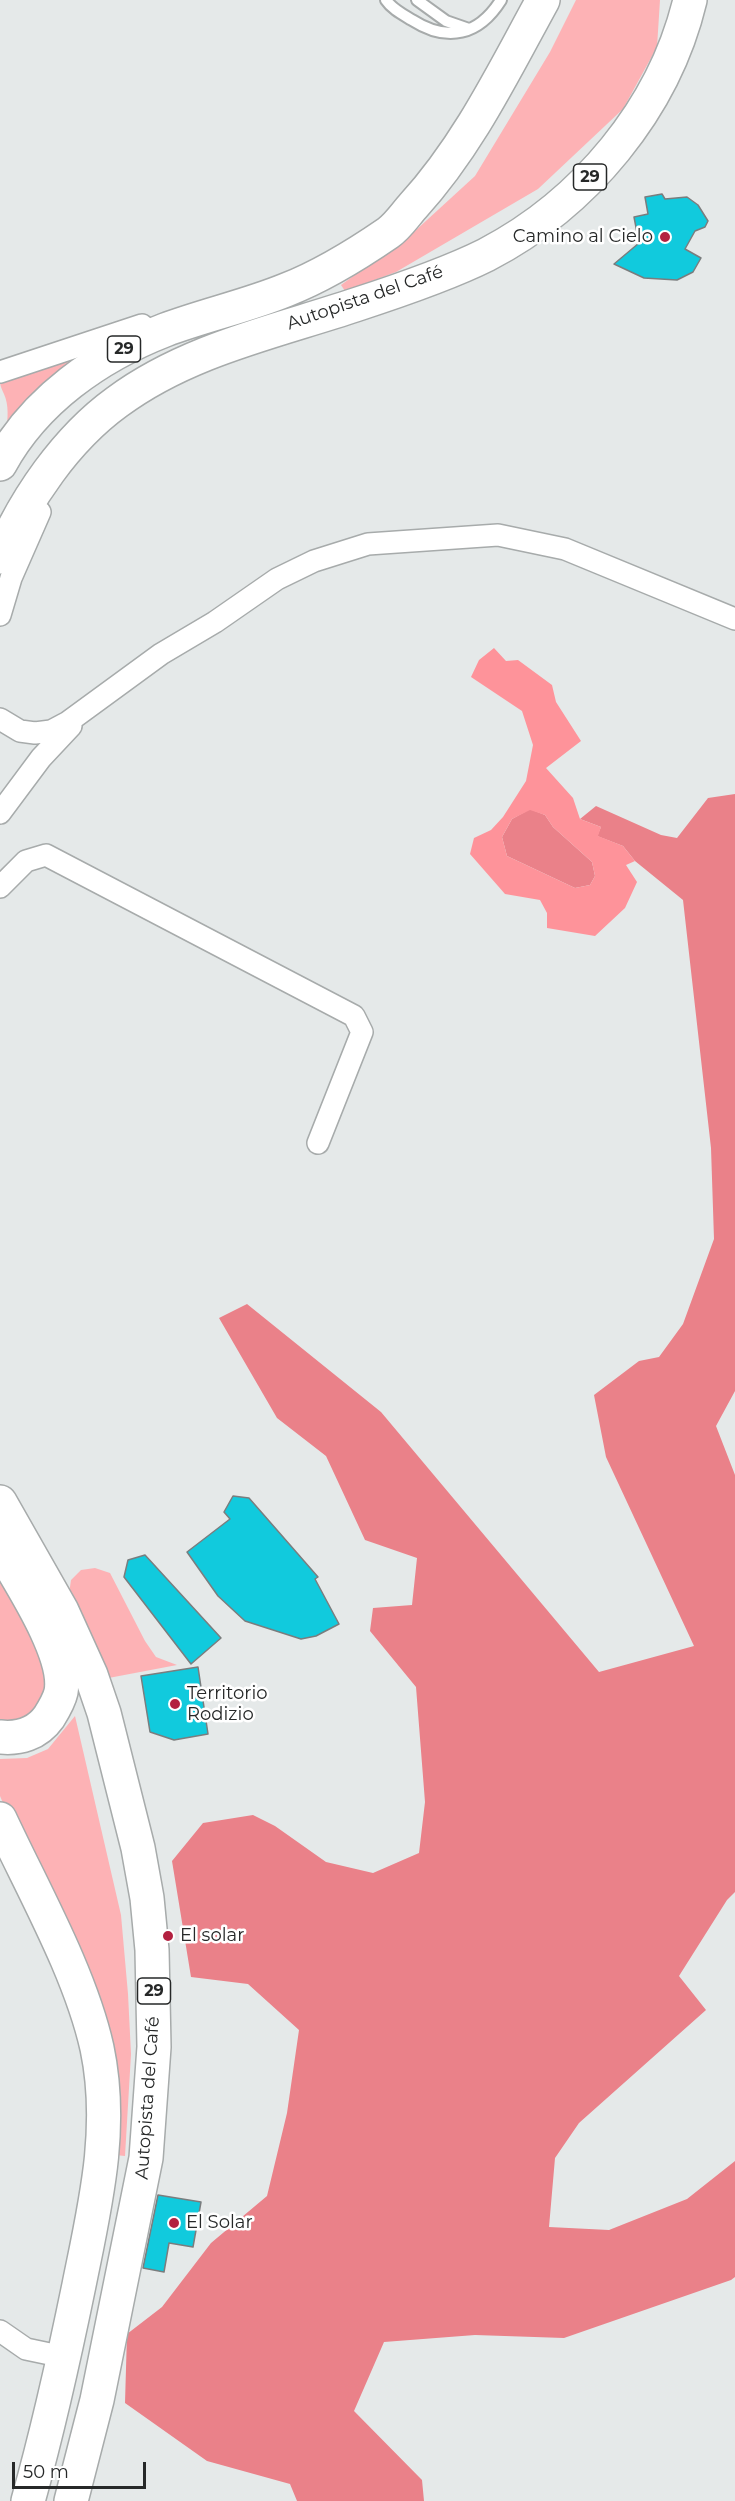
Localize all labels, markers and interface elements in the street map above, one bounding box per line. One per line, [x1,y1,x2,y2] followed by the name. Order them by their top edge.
[574,164,606,190] road number: 29
[513,226,653,248] place label: Camino al Cielo
[658,230,672,244] marker: Camino al Cielo
[284,261,446,335] street label: Autopista del Café
[108,336,140,362] road number: 29
[187,1683,268,1726] place label: Territorio Rodizio
[168,1697,182,1711] marker: Territorio Rodizio
[180,1925,244,1947] place label: El solar
[161,1929,175,1943] marker: El solar
[138,1978,170,2004] road number: 29
[132,2016,164,2180] street label: Autopista del Café
[186,2212,253,2234] place label: El Solar
[167,2216,181,2230] marker: El Solar
[15,2450,148,2488] scale bar
[23,2461,69,2483] text: 50 m

